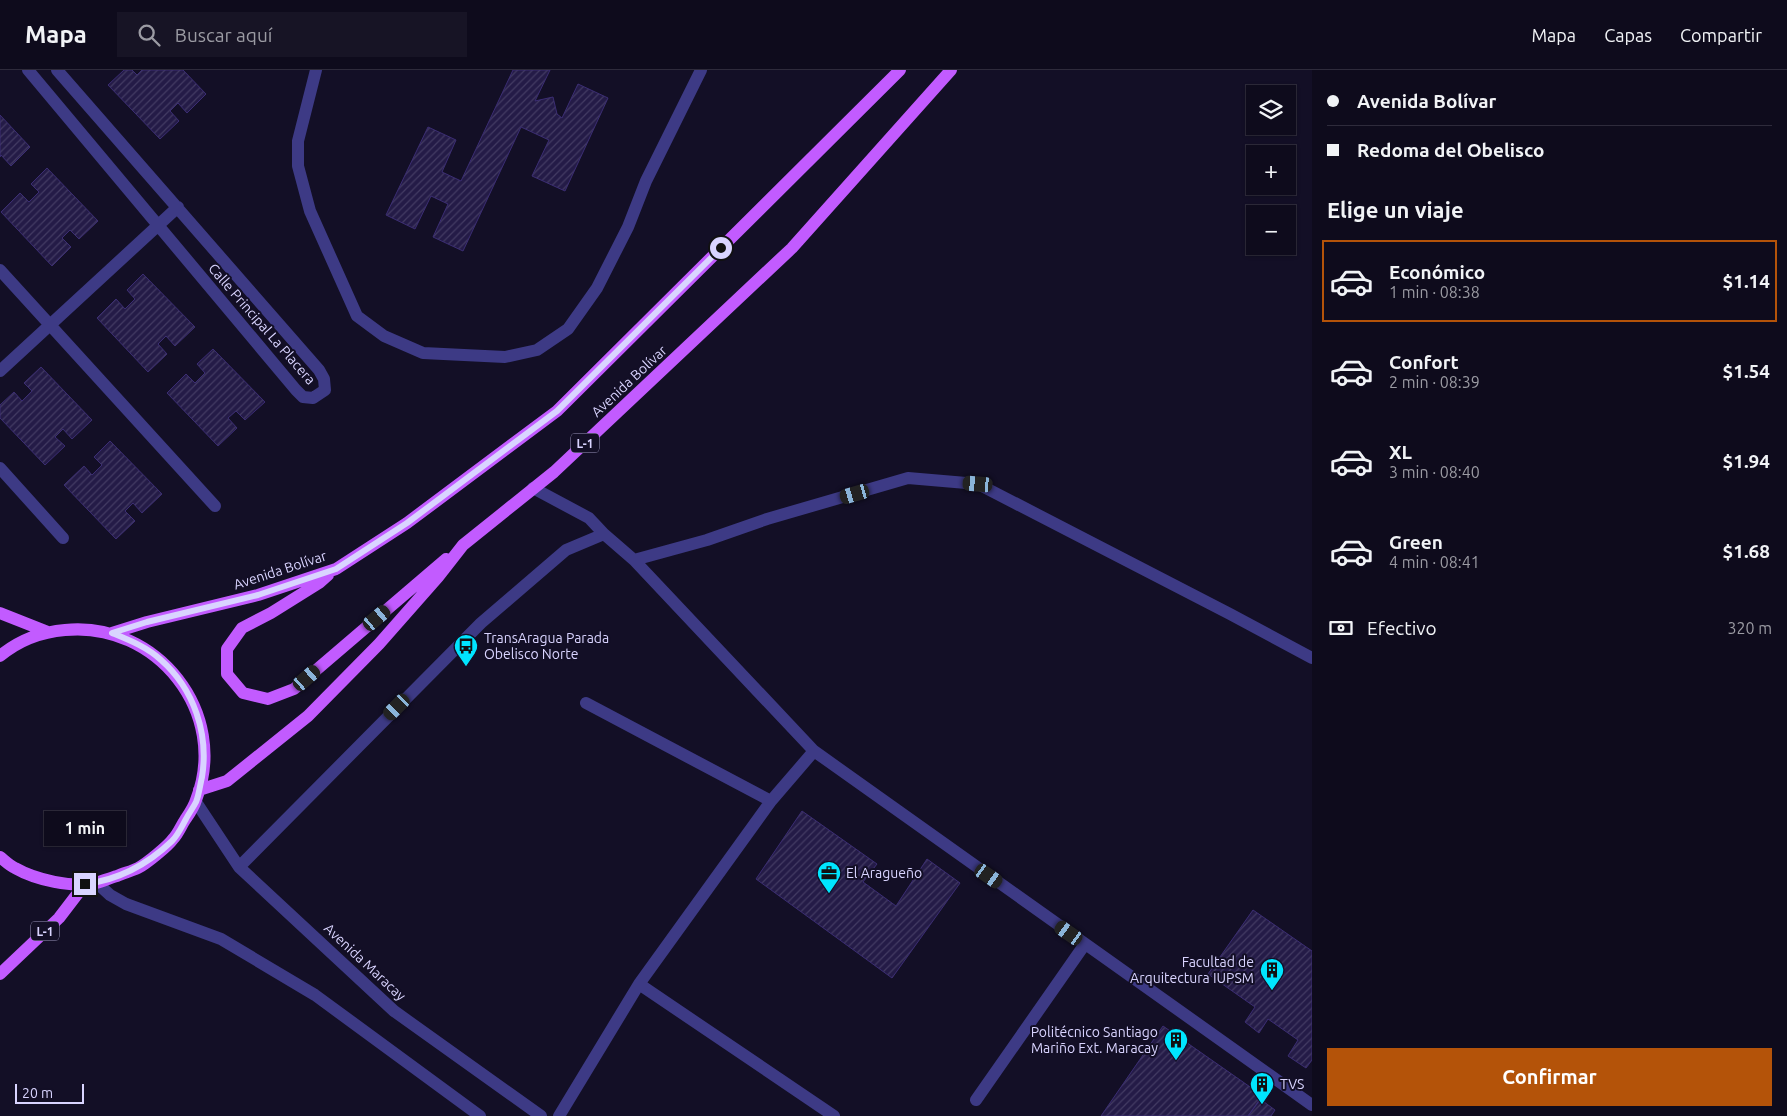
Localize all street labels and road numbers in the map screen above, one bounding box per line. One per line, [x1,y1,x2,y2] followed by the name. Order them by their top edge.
[205,260,319,388] street label: Calle Principal La Placera
[588,342,670,420] street label: Avenida Bolívar
[571,433,599,452] road number: L-1
[231,547,329,593] street label: Avenida Bolívar
[321,920,409,1004] street label: Avenida Maracay
[31,921,59,940] road number: L-1

